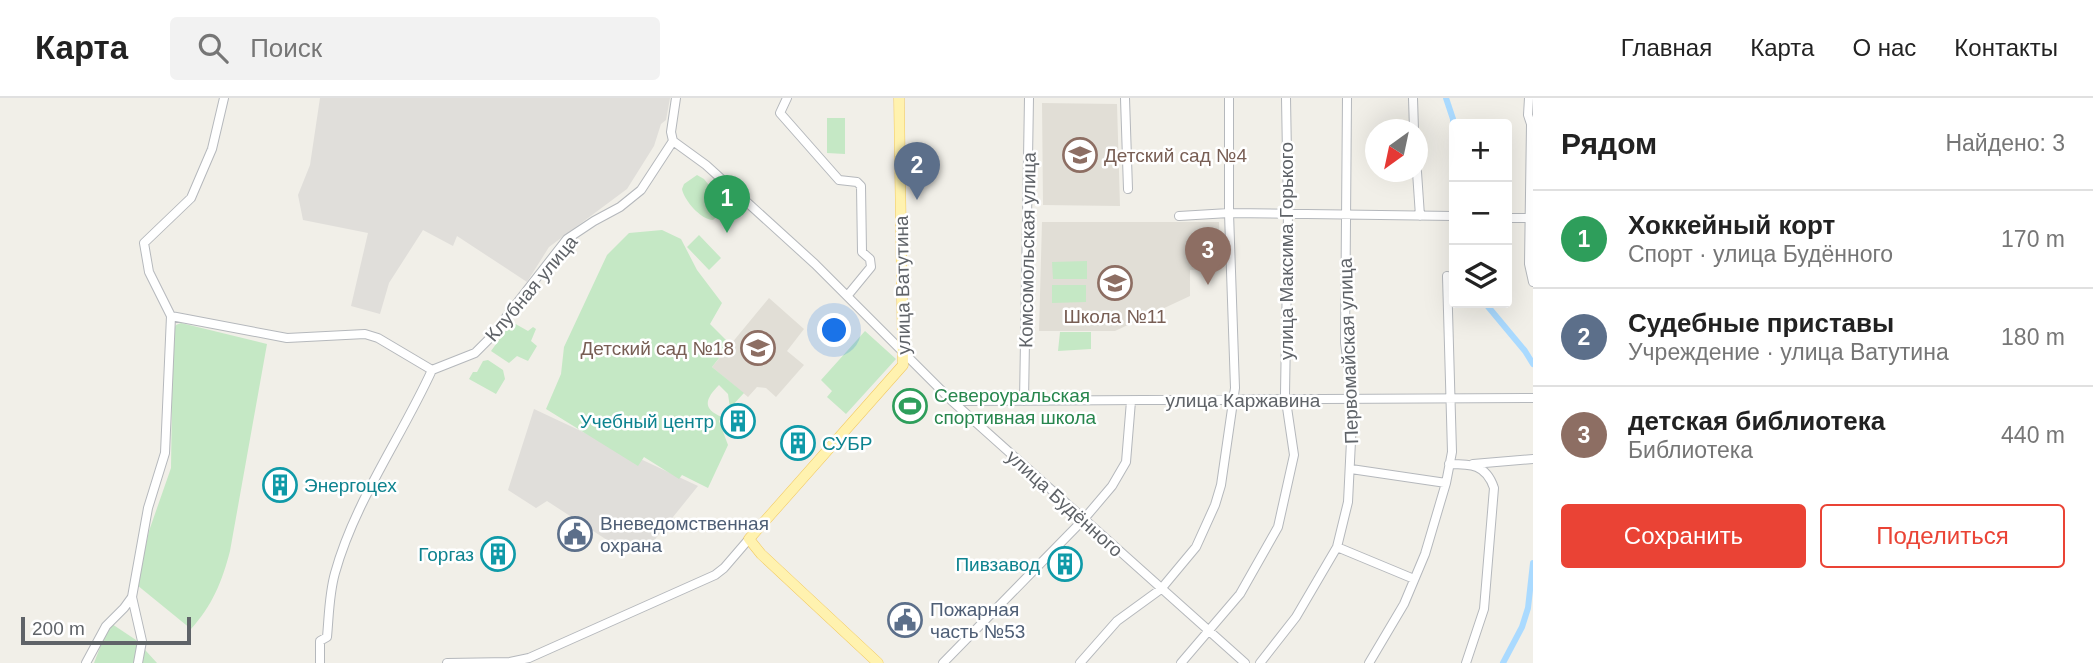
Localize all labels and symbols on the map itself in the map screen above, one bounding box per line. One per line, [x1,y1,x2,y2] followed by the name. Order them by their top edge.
[1365,119,1428,182] north arrow
[1061,136,1099,174] school or university icon: Детский сад №4
[894,142,940,200] pin: 2
[1276,142,1297,360] street label: улица Максима Горького
[1104,145,1247,166] place label: Детский сад №4
[1015,152,1040,348] street label: Комсомольская улица
[704,175,750,233] pin: 1
[891,215,914,355] street label: улица Ватутина
[1185,227,1231,285] pin: 3
[481,231,582,345] street label: Клубная улица
[1335,257,1362,444] street label: Первомайская улица
[1096,264,1134,302] school or university icon: Школа №11
[1063,306,1167,327] place label: Школа №11
[817,313,851,347] your location
[739,329,777,367] school or university icon: Детский сад №18
[580,338,734,359] place label: Детский сад №18
[934,385,1097,428] place label: Североуральская спортивная школа
[891,387,929,425] sports icon: Североуральская спортивная школа
[1166,390,1321,411] street label: улица Каржавина
[719,402,757,440] building icon: Учебный центр
[580,411,714,432] place label: Учебный центр
[779,424,817,462] building icon: СУБР
[822,433,872,454] place label: СУБР
[1002,446,1127,561] street label: улица Будённого
[261,466,299,504] building icon: Энергоцех
[304,475,397,496] place label: Энергоцех
[600,513,769,556] place label: Вневедомственная охрана
[556,515,594,553] public building icon: Вневедомственная охрана
[479,535,517,573] building icon: Горгаз
[418,544,474,565] place label: Горгаз
[1046,545,1084,583] building icon: Пивзавод
[955,554,1040,575] place label: Пивзавод
[930,599,1025,642] place label: Пожарная часть №53
[886,601,924,639] public building icon: Пожарная часть №53
[21,614,191,646] scale bar

